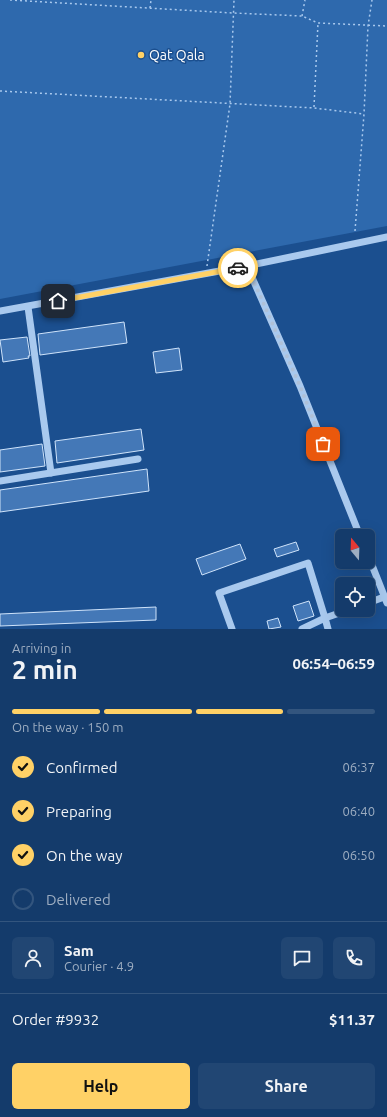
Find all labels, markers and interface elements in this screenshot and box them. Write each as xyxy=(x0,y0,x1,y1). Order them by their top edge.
place label: Qat Qala xyxy=(149,47,205,63)
marker: Qat Qala xyxy=(136,50,146,60)
courier xyxy=(218,248,258,288)
icon: car xyxy=(227,257,249,279)
pin xyxy=(41,284,75,318)
icon: home xyxy=(47,290,69,312)
pin xyxy=(306,427,340,461)
icon: bag xyxy=(312,433,334,455)
north arrow xyxy=(335,529,375,569)
map controls xyxy=(335,529,375,617)
button: locate xyxy=(335,577,375,617)
text: Arriving in xyxy=(12,641,71,655)
text: 2 min xyxy=(12,655,78,684)
text: 06:54–06:59 xyxy=(292,655,375,672)
text: On the way · 150 m xyxy=(12,720,124,734)
icon: check xyxy=(12,756,34,778)
text: Confirmed xyxy=(46,759,118,776)
text: 06:37 xyxy=(342,760,375,774)
icon: check xyxy=(12,800,34,822)
text: Preparing xyxy=(46,803,112,820)
text: 06:40 xyxy=(342,804,375,818)
icon: check xyxy=(12,844,34,866)
text: On the way xyxy=(46,847,122,864)
text: 06:50 xyxy=(342,848,375,862)
text: Delivered xyxy=(46,891,111,908)
button: person xyxy=(12,937,54,979)
button: chat xyxy=(281,937,323,979)
button: phone xyxy=(333,937,375,979)
text: Sam xyxy=(64,942,94,959)
text: Courier · 4.9 xyxy=(64,959,134,973)
text: Order #9932 xyxy=(12,1011,99,1028)
text: $11.37 xyxy=(329,1011,375,1028)
button: Help xyxy=(12,1063,190,1109)
button: Share xyxy=(198,1063,375,1109)

